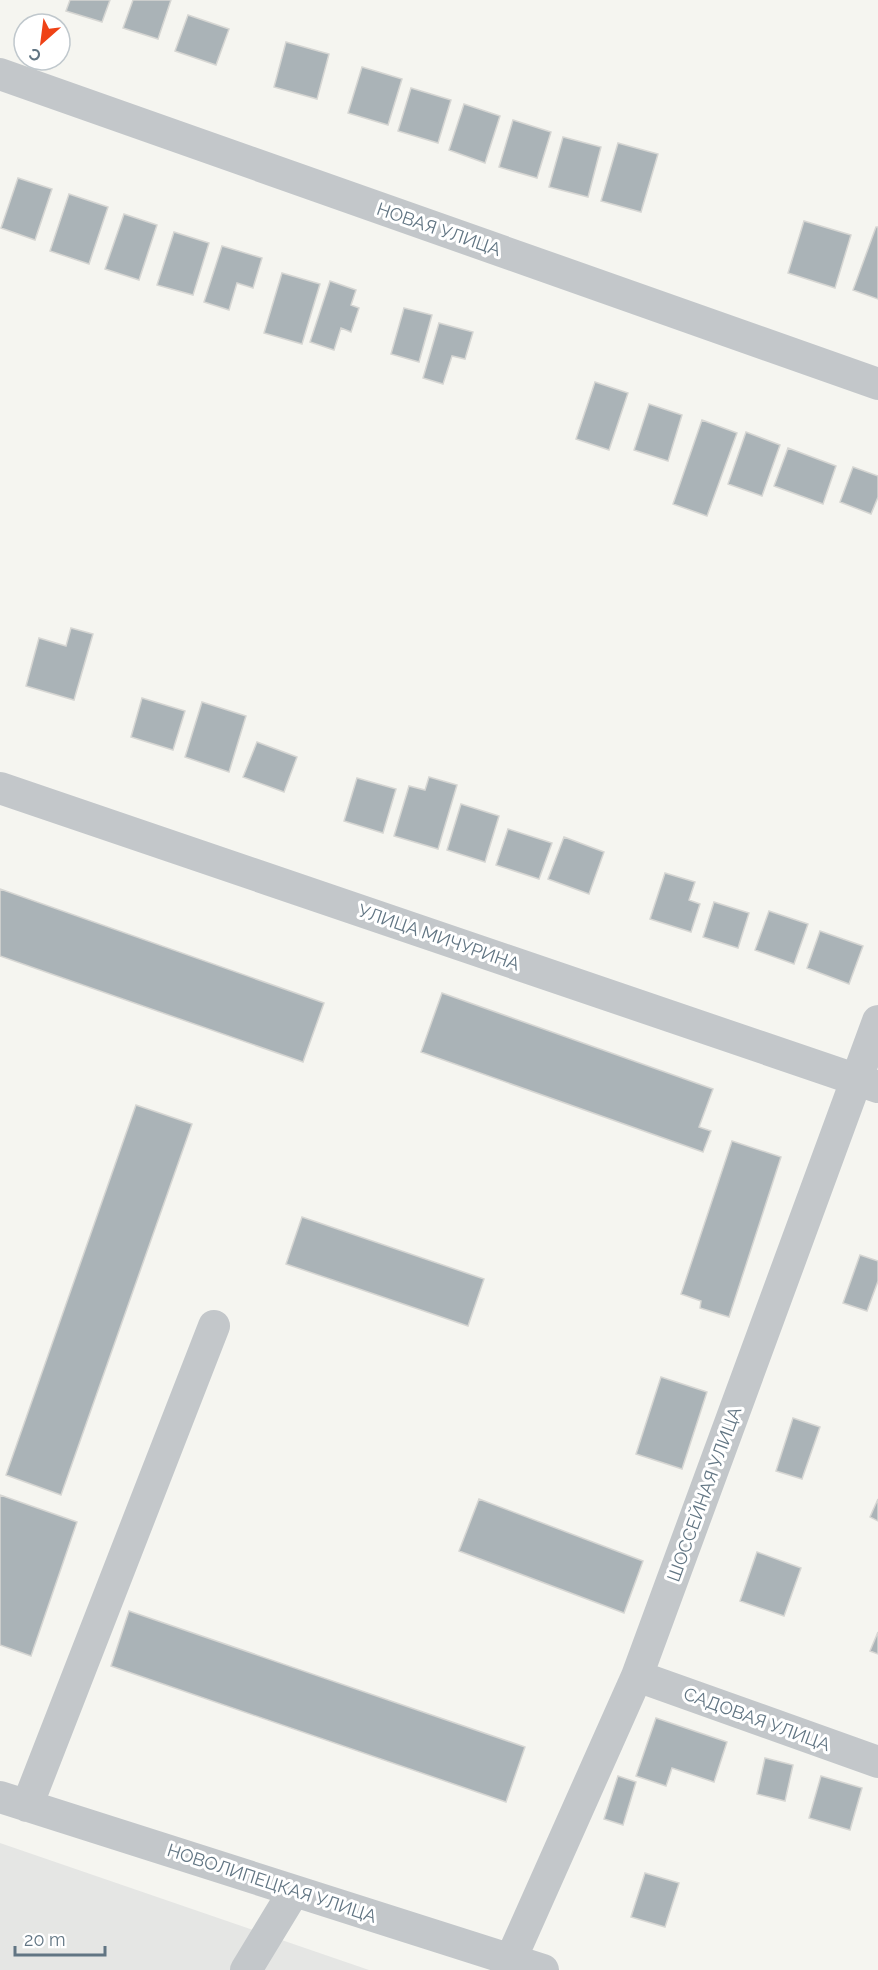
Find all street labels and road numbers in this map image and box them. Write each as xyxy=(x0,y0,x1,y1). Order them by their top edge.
street label: НОВАЯ УЛИЦА xyxy=(374,198,504,260)
street label: УЛИЦА МИЧУРИНА xyxy=(355,899,523,975)
street label: ШОССЕЙНАЯ УЛИЦА xyxy=(663,1404,745,1584)
street label: САДОВАЯ УЛИЦА xyxy=(681,1683,833,1755)
street label: НОВОЛИПЕЦКАЯ УЛИЦА xyxy=(165,1839,379,1927)

